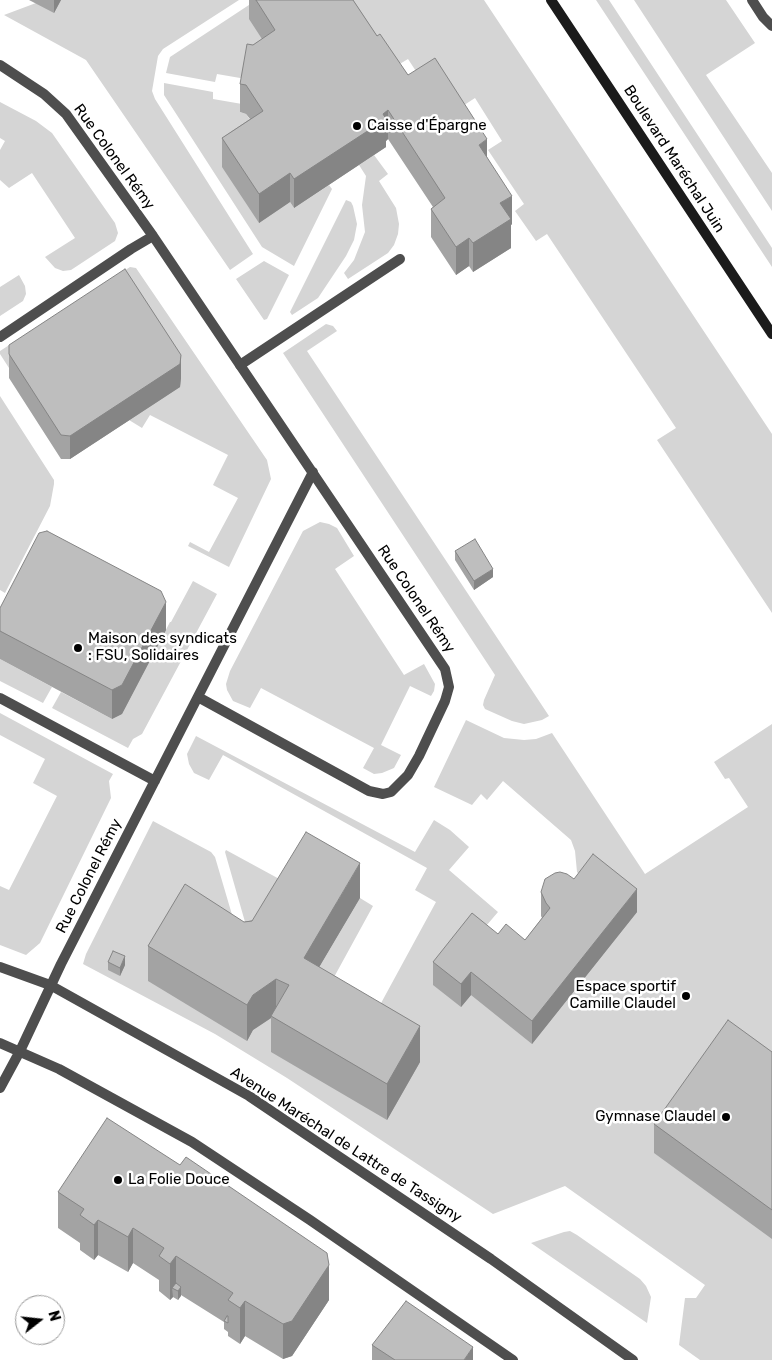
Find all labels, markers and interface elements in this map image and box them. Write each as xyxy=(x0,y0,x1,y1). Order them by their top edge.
street label: Boulevard Maréchal Juin xyxy=(620,82,728,236)
street label: Rue Colonel Rémy xyxy=(70,101,158,213)
place label: Caisse d'Épargne xyxy=(367,117,487,135)
marker: Caisse d'Épargne xyxy=(351,120,363,132)
street label: Rue Colonel Rémy xyxy=(373,542,459,656)
place label: Maison des syndicats : FSU, Solidaires xyxy=(88,630,237,665)
marker: Maison des syndicats : FSU, Solidaires xyxy=(72,642,84,654)
street label: Rue Colonel Rémy xyxy=(52,816,126,936)
place label: Espace sportif Camille Claudel xyxy=(569,978,676,1013)
marker: Espace sportif Camille Claudel xyxy=(680,990,692,1002)
street label: Avenue Maréchal de Lattre de Tassigny xyxy=(227,1063,465,1227)
place label: Gymnase Claudel xyxy=(595,1108,716,1126)
marker: Gymnase Claudel xyxy=(720,1111,732,1123)
place label: La Folie Douce xyxy=(128,1171,230,1189)
marker: La Folie Douce xyxy=(112,1174,124,1186)
north arrow xyxy=(15,1295,65,1345)
text: N xyxy=(44,1309,63,1323)

